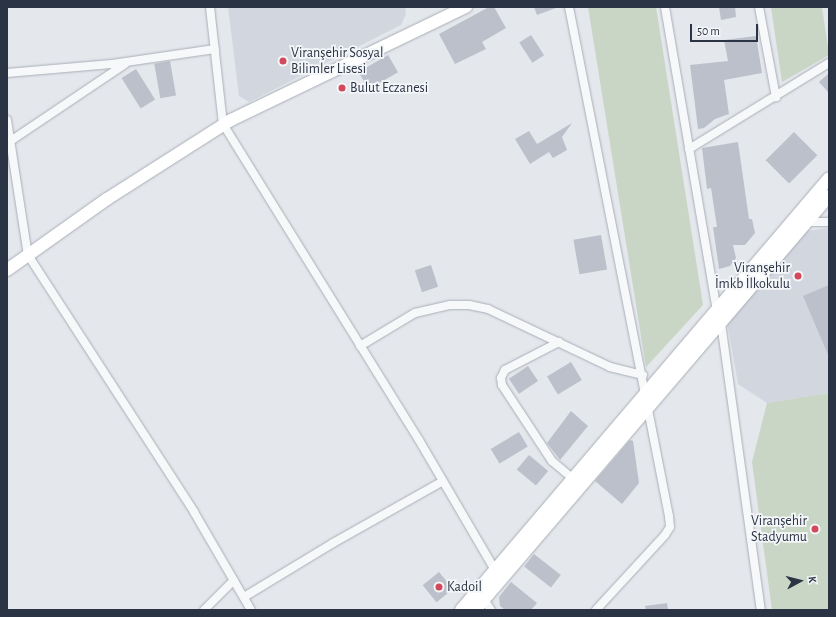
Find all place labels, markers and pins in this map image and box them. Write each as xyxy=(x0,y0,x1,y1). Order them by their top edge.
place label: Viranşehir Sosyal Bilimler Lisesi xyxy=(291,45,383,78)
marker: Viranşehir Sosyal Bilimler Lisesi xyxy=(278,56,288,66)
place label: Bulut Eczanesi xyxy=(350,80,428,96)
marker: Bulut Eczanesi xyxy=(337,83,347,93)
place label: Viranşehir İmkb İlkokulu xyxy=(715,260,790,292)
marker: Viranşehir İmkb İlkokulu xyxy=(793,271,803,281)
place label: Viranşehir Stadyumu xyxy=(751,513,807,546)
marker: Viranşehir Stadyumu xyxy=(810,524,820,534)
place label: Kadoil xyxy=(447,579,482,595)
marker: Kadoil xyxy=(434,582,444,592)

